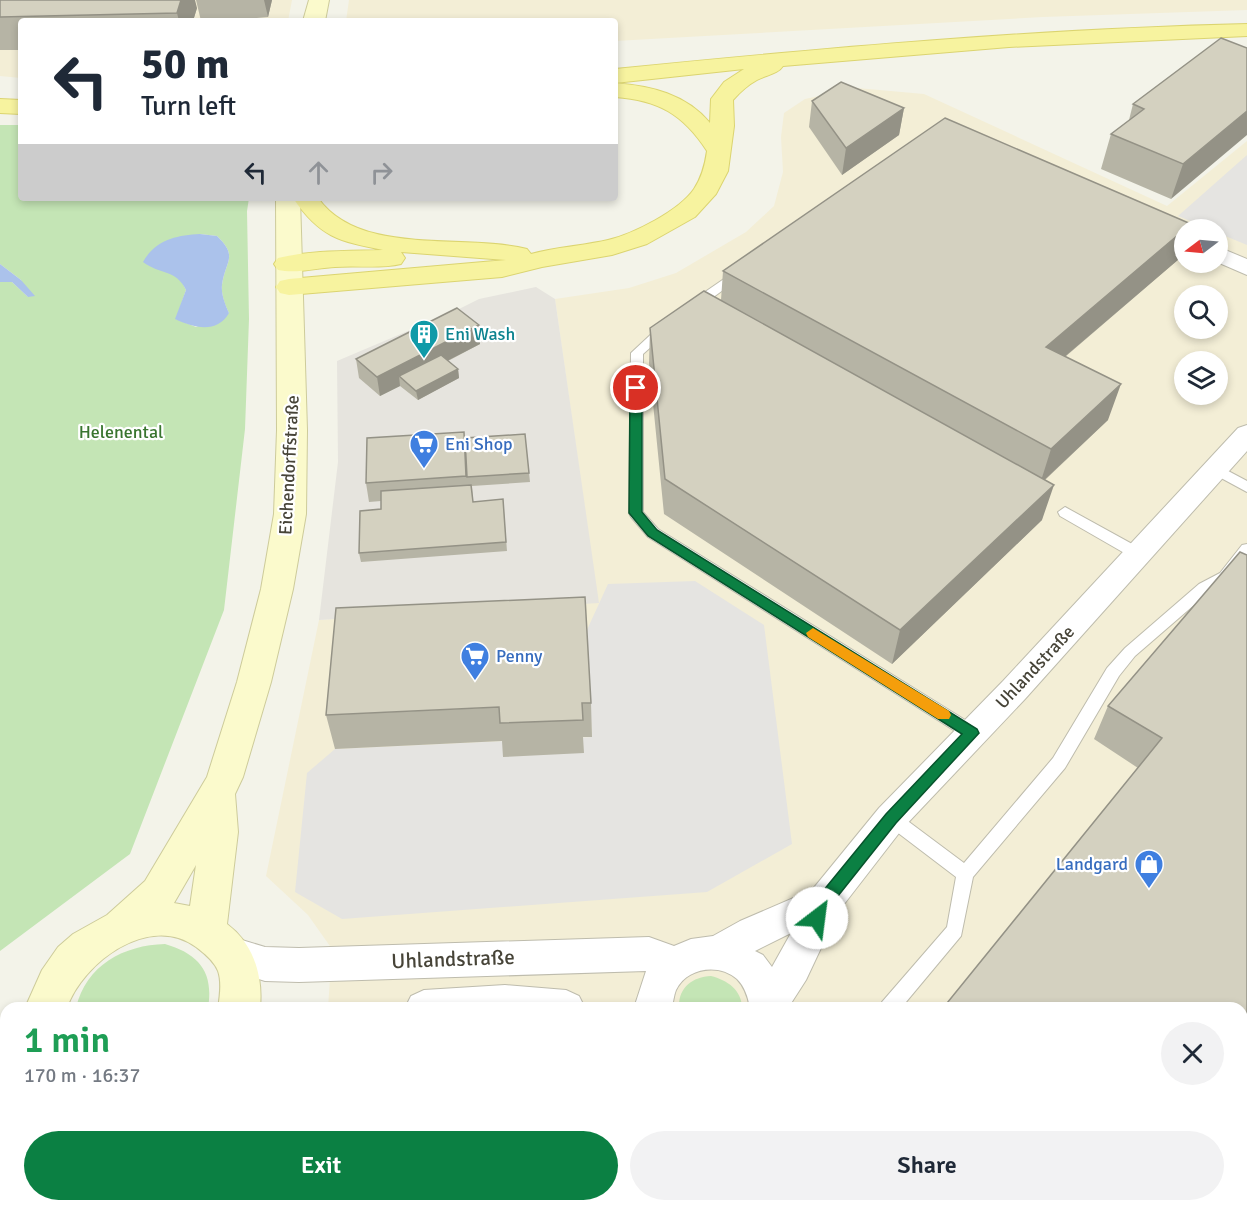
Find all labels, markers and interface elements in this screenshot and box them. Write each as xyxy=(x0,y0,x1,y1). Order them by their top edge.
text: 50 m xyxy=(141,39,230,90)
icon: left xyxy=(42,42,120,120)
text: Turn left xyxy=(141,90,236,123)
icon: left xyxy=(239,156,272,189)
icon: ahead xyxy=(302,156,335,189)
icon: right xyxy=(365,156,398,189)
north arrow xyxy=(1174,219,1228,273)
map controls xyxy=(1174,219,1228,405)
button: search xyxy=(1174,285,1228,339)
building icon: Eni Wash xyxy=(408,318,440,360)
place label: Eni Wash xyxy=(445,323,515,345)
button: layers xyxy=(1174,351,1228,405)
pin xyxy=(610,362,661,413)
icon: arrive xyxy=(619,371,652,404)
street label: Eichendorffstraße xyxy=(274,395,304,535)
park label: Helenental xyxy=(79,421,163,443)
supermarket icon: Eni Shop xyxy=(408,428,440,470)
place label: Eni Shop xyxy=(445,433,513,455)
street label: Uhlandstraße xyxy=(991,621,1079,713)
supermarket icon: Penny xyxy=(459,640,491,682)
place label: Penny xyxy=(496,645,543,667)
shop icon: Landgard xyxy=(1133,848,1165,890)
place label: Landgard xyxy=(1056,853,1128,875)
position arrow xyxy=(785,886,849,950)
street label: Uhlandstraße xyxy=(391,944,515,974)
text: 1 min xyxy=(24,1018,110,1063)
button: close xyxy=(1161,1022,1224,1085)
text: 170 m · 16:37 xyxy=(24,1063,140,1088)
button: Exit xyxy=(24,1131,618,1200)
button: Share xyxy=(630,1131,1224,1200)

